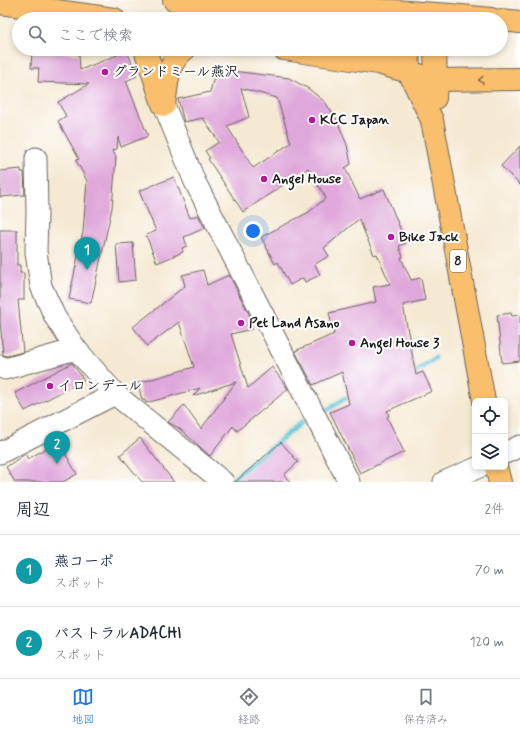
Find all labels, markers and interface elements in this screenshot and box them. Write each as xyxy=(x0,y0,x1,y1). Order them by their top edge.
search box xyxy=(12,12,508,56)
icon: search xyxy=(26,23,48,45)
text: ここで検索 xyxy=(58,26,133,46)
place label: グランドミール燕沢 xyxy=(113,63,238,81)
marker: グランドミール燕沢 xyxy=(100,67,110,77)
one-way arrow xyxy=(478,75,484,84)
place label: KCC Japan xyxy=(320,111,390,129)
marker: KCC Japan xyxy=(307,115,317,125)
place label: Angel House xyxy=(272,170,341,191)
marker: Angel House xyxy=(259,174,269,184)
your location xyxy=(243,221,263,241)
place label: Bike Jack xyxy=(399,228,459,246)
marker: Bike Jack xyxy=(386,232,396,242)
pin: 1 xyxy=(74,237,100,270)
road number: 8 xyxy=(450,250,466,272)
place label: Pet Land Asano xyxy=(249,314,340,332)
marker: Pet Land Asano xyxy=(236,318,246,328)
place label: Angel House 3 xyxy=(360,334,440,355)
marker: Angel House 3 xyxy=(347,338,357,348)
place label: イロンデール xyxy=(58,377,142,395)
marker: イロンデール xyxy=(45,381,55,391)
map controls xyxy=(472,398,508,470)
button: locate xyxy=(472,398,508,434)
pin: 2 xyxy=(44,431,70,464)
button: layers xyxy=(472,434,508,470)
text: 周辺 xyxy=(16,499,50,521)
text: 2件 xyxy=(485,501,504,518)
text: 燕コーポ xyxy=(54,552,114,572)
text: 1 xyxy=(26,562,32,579)
text: 70 m xyxy=(475,562,504,579)
text: スポット xyxy=(54,575,106,592)
text: パストラルADACHI xyxy=(54,624,182,644)
text: 2 xyxy=(26,634,32,651)
text: 120 m xyxy=(470,634,504,651)
text: スポット xyxy=(54,647,106,664)
tab: 地図 xyxy=(72,686,94,727)
tab: 経路 xyxy=(238,686,260,727)
tab: 保存済み xyxy=(404,686,448,727)

